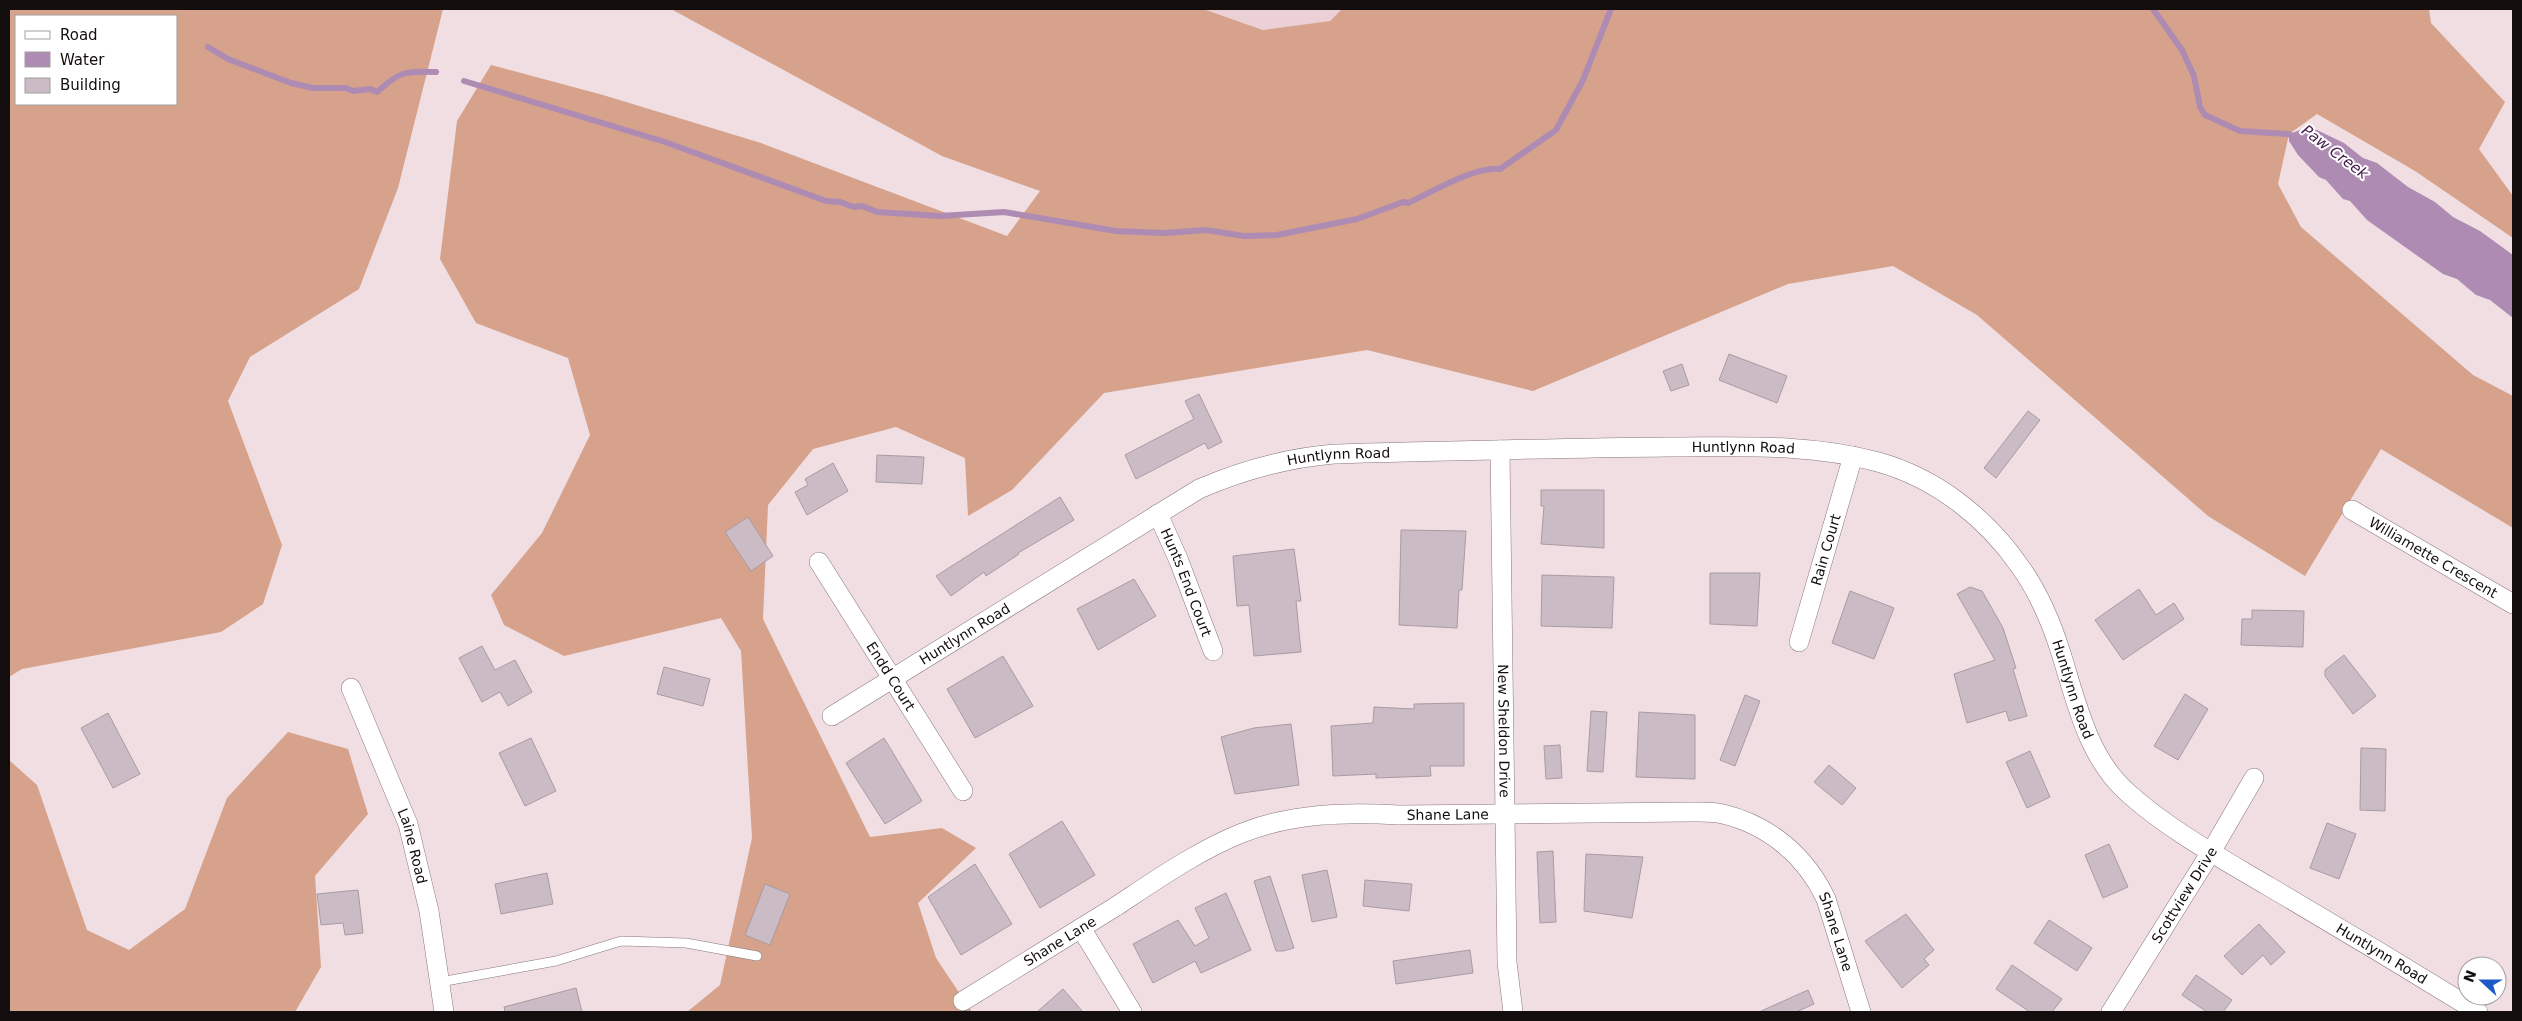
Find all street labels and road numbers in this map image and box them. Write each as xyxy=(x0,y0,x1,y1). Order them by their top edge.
street label: Huntlynn Road xyxy=(1692,439,1795,456)
street label: Huntlynn Road xyxy=(1286,445,1390,469)
street label: Rain Court xyxy=(1808,512,1844,587)
street label: Williamette Crescent xyxy=(2366,514,2501,601)
street label: Hunts End Court xyxy=(1157,526,1215,639)
street label: Huntlynn Road xyxy=(917,600,1013,668)
street label: Huntlynn Road xyxy=(2049,638,2097,741)
street label: Endd Court xyxy=(863,639,919,714)
street label: New Sheldon Drive xyxy=(1495,664,1513,798)
street label: Laine Road xyxy=(394,806,430,885)
street label: Shane Lane xyxy=(1407,806,1489,823)
street label: Scottview Drive xyxy=(2148,844,2220,946)
street label: Shane Lane xyxy=(1816,889,1856,973)
street label: Shane Lane xyxy=(1021,913,1099,969)
street label: Huntlynn Road xyxy=(2333,920,2430,987)

